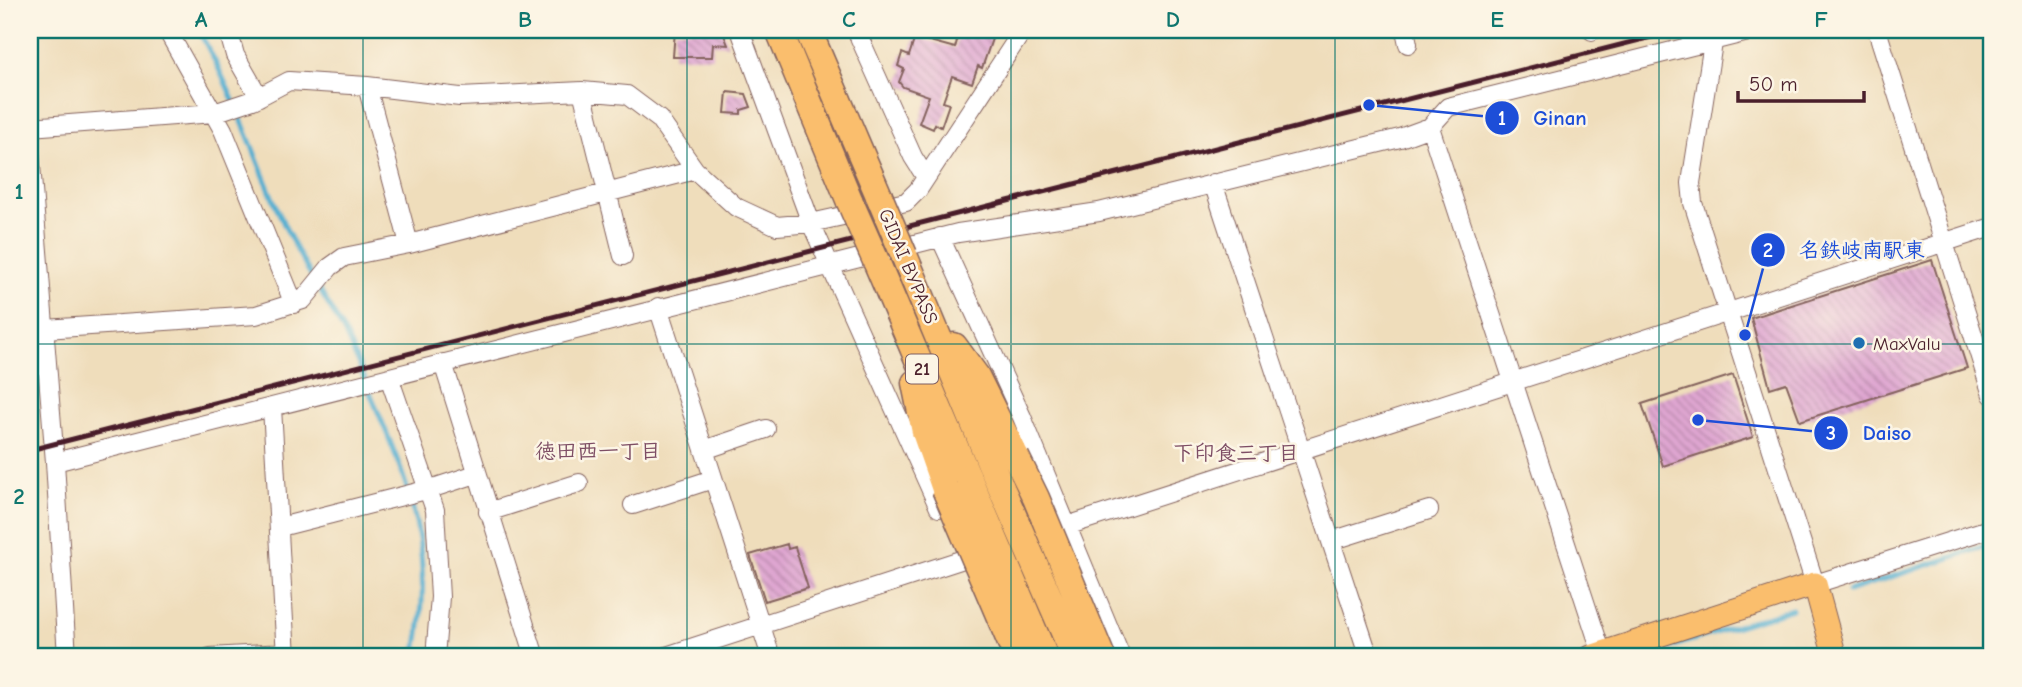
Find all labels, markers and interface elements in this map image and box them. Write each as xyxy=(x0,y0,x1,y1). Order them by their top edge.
text: A xyxy=(195,6,208,33)
text: B xyxy=(518,6,532,33)
text: C xyxy=(842,6,856,33)
text: D xyxy=(1166,6,1180,33)
text: E xyxy=(1490,6,1504,33)
text: F xyxy=(1814,6,1828,33)
scale bar xyxy=(1738,60,1864,104)
text: 50 m xyxy=(1749,72,1798,96)
callout: Ginan xyxy=(1484,97,1601,139)
text: 1 xyxy=(1498,106,1506,130)
text: Ginan xyxy=(1533,106,1587,130)
text: 1 xyxy=(14,178,24,205)
street label: GIDAI BYPASS xyxy=(874,206,942,327)
callout: 名鉄岐南駅東 xyxy=(1750,229,1939,271)
text: 2 xyxy=(1763,238,1773,262)
text: 名鉄岐南駅東 xyxy=(1799,238,1925,262)
place label: MaxValu xyxy=(1873,333,1941,355)
marker: MaxValu xyxy=(1851,335,1867,351)
road number: 21 xyxy=(906,354,938,384)
callout: Daiso xyxy=(1813,412,1925,454)
text: 3 xyxy=(1826,421,1836,445)
text: Daiso xyxy=(1863,421,1911,445)
district label: 徳田西一丁目 xyxy=(535,439,661,463)
district label: 下印食三丁目 xyxy=(1173,441,1299,465)
text: 2 xyxy=(13,483,25,510)

